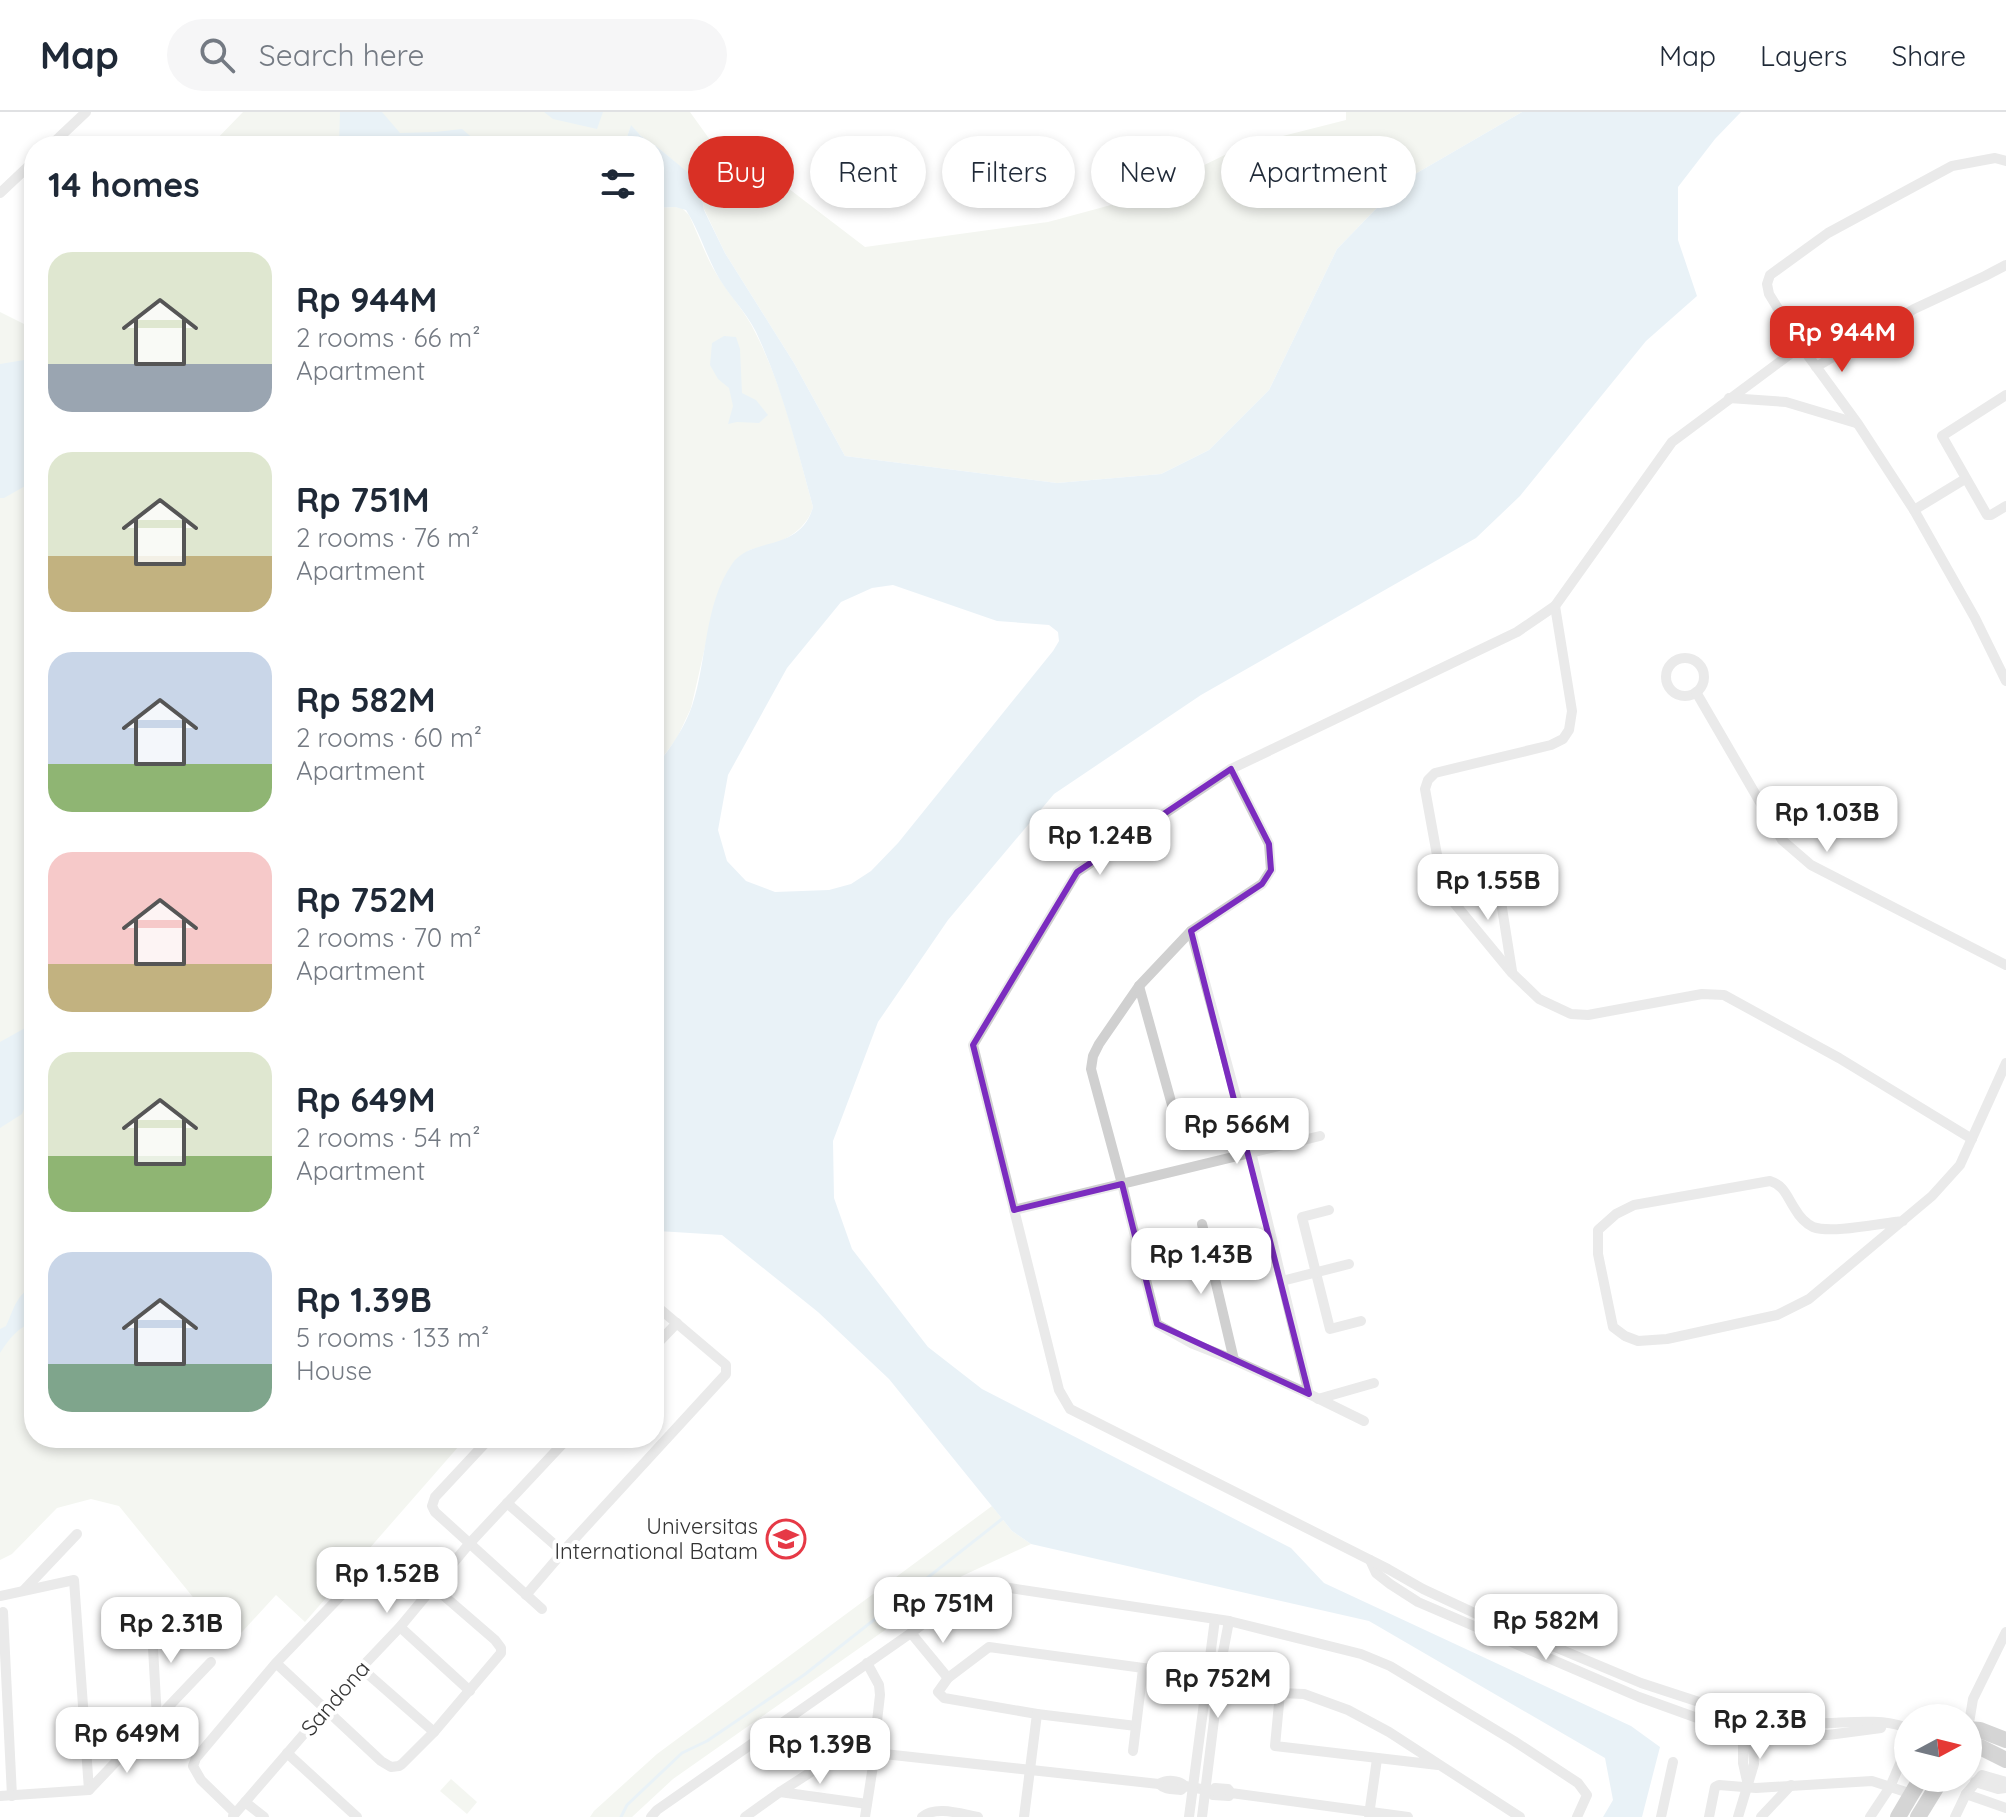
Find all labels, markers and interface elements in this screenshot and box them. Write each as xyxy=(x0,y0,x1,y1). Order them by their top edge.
search box xyxy=(167,19,727,91)
text: Map xyxy=(40,31,119,79)
icon: search xyxy=(195,33,239,77)
text: Search here xyxy=(259,36,424,74)
text: Map xyxy=(1659,38,1716,73)
text: Layers xyxy=(1760,38,1847,73)
text: Share xyxy=(1891,38,1966,73)
chip: Buy xyxy=(688,136,794,208)
chip: Rent xyxy=(810,136,926,208)
chip: Filters xyxy=(942,136,1075,208)
chip: New xyxy=(1091,136,1205,208)
chip: Apartment xyxy=(1221,136,1416,208)
icon: filters xyxy=(596,162,640,206)
text: 14 homes xyxy=(48,163,200,206)
text: Rp 944M xyxy=(296,278,437,321)
icon: home xyxy=(112,284,208,380)
pin: Rp 944M xyxy=(1768,306,1916,374)
text: Rp 944M xyxy=(1788,315,1896,348)
text: 2 rooms · 66 m² xyxy=(296,321,481,354)
text: Apartment xyxy=(296,354,425,387)
text: Rp 751M xyxy=(296,478,430,521)
icon: home xyxy=(112,484,208,580)
text: 2 rooms · 76 m² xyxy=(296,521,479,554)
text: Apartment xyxy=(296,554,425,587)
text: Rp 582M xyxy=(296,678,436,721)
icon: home xyxy=(112,684,208,780)
text: 2 rooms · 60 m² xyxy=(296,721,482,754)
text: Apartment xyxy=(296,754,425,787)
pin: Rp 1.03B xyxy=(1744,786,1910,854)
text: Rp 1.03B xyxy=(1774,795,1880,828)
pin: Rp 1.24B xyxy=(1017,809,1183,877)
text: Rp 1.24B xyxy=(1047,818,1153,851)
pin: Rp 1.55B xyxy=(1405,854,1571,922)
text: Rp 1.55B xyxy=(1435,863,1541,896)
text: Rp 752M xyxy=(296,878,436,921)
icon: home xyxy=(112,884,208,980)
text: 2 rooms · 70 m² xyxy=(296,921,481,954)
text: Apartment xyxy=(296,954,425,987)
text: Rp 649M xyxy=(296,1078,436,1121)
icon: home xyxy=(112,1084,208,1180)
pin: Rp 566M xyxy=(1163,1098,1311,1166)
text: Rp 566M xyxy=(1184,1107,1290,1140)
text: 2 rooms · 54 m² xyxy=(296,1121,480,1154)
text: Apartment xyxy=(296,1154,425,1187)
pin: Rp 1.43B xyxy=(1118,1228,1284,1296)
text: Rp 1.43B xyxy=(1149,1237,1253,1270)
text: Rp 1.39B xyxy=(296,1278,432,1321)
icon: home xyxy=(112,1284,208,1380)
text: 5 rooms · 133 m² xyxy=(296,1321,489,1354)
text: House xyxy=(296,1354,372,1387)
place label: Universitas International Batam xyxy=(554,1512,758,1565)
school or university icon: Universitas International Batam xyxy=(765,1518,807,1560)
pin: Rp 1.52B xyxy=(304,1547,470,1615)
text: Rp 1.52B xyxy=(335,1556,439,1589)
pin: Rp 751M xyxy=(869,1577,1017,1645)
text: Rp 751M xyxy=(892,1586,994,1619)
pin: Rp 582M xyxy=(1472,1594,1620,1662)
pin: Rp 2.31B xyxy=(88,1597,254,1665)
text: Rp 582M xyxy=(1493,1603,1599,1636)
text: Rp 2.31B xyxy=(119,1606,223,1639)
pin: Rp 752M xyxy=(1144,1652,1292,1720)
street label: Sandona xyxy=(295,1654,375,1742)
text: Rp 752M xyxy=(1165,1661,1271,1694)
pin: Rp 2.3B xyxy=(1686,1693,1834,1761)
text: Rp 2.3B xyxy=(1713,1702,1807,1735)
north arrow xyxy=(1894,1704,1982,1792)
map controls xyxy=(1894,1704,1982,1792)
pin: Rp 649M xyxy=(53,1707,201,1775)
text: Rp 649M xyxy=(74,1716,180,1749)
pin: Rp 1.39B xyxy=(737,1718,903,1786)
text: Rp 1.39B xyxy=(768,1727,872,1760)

